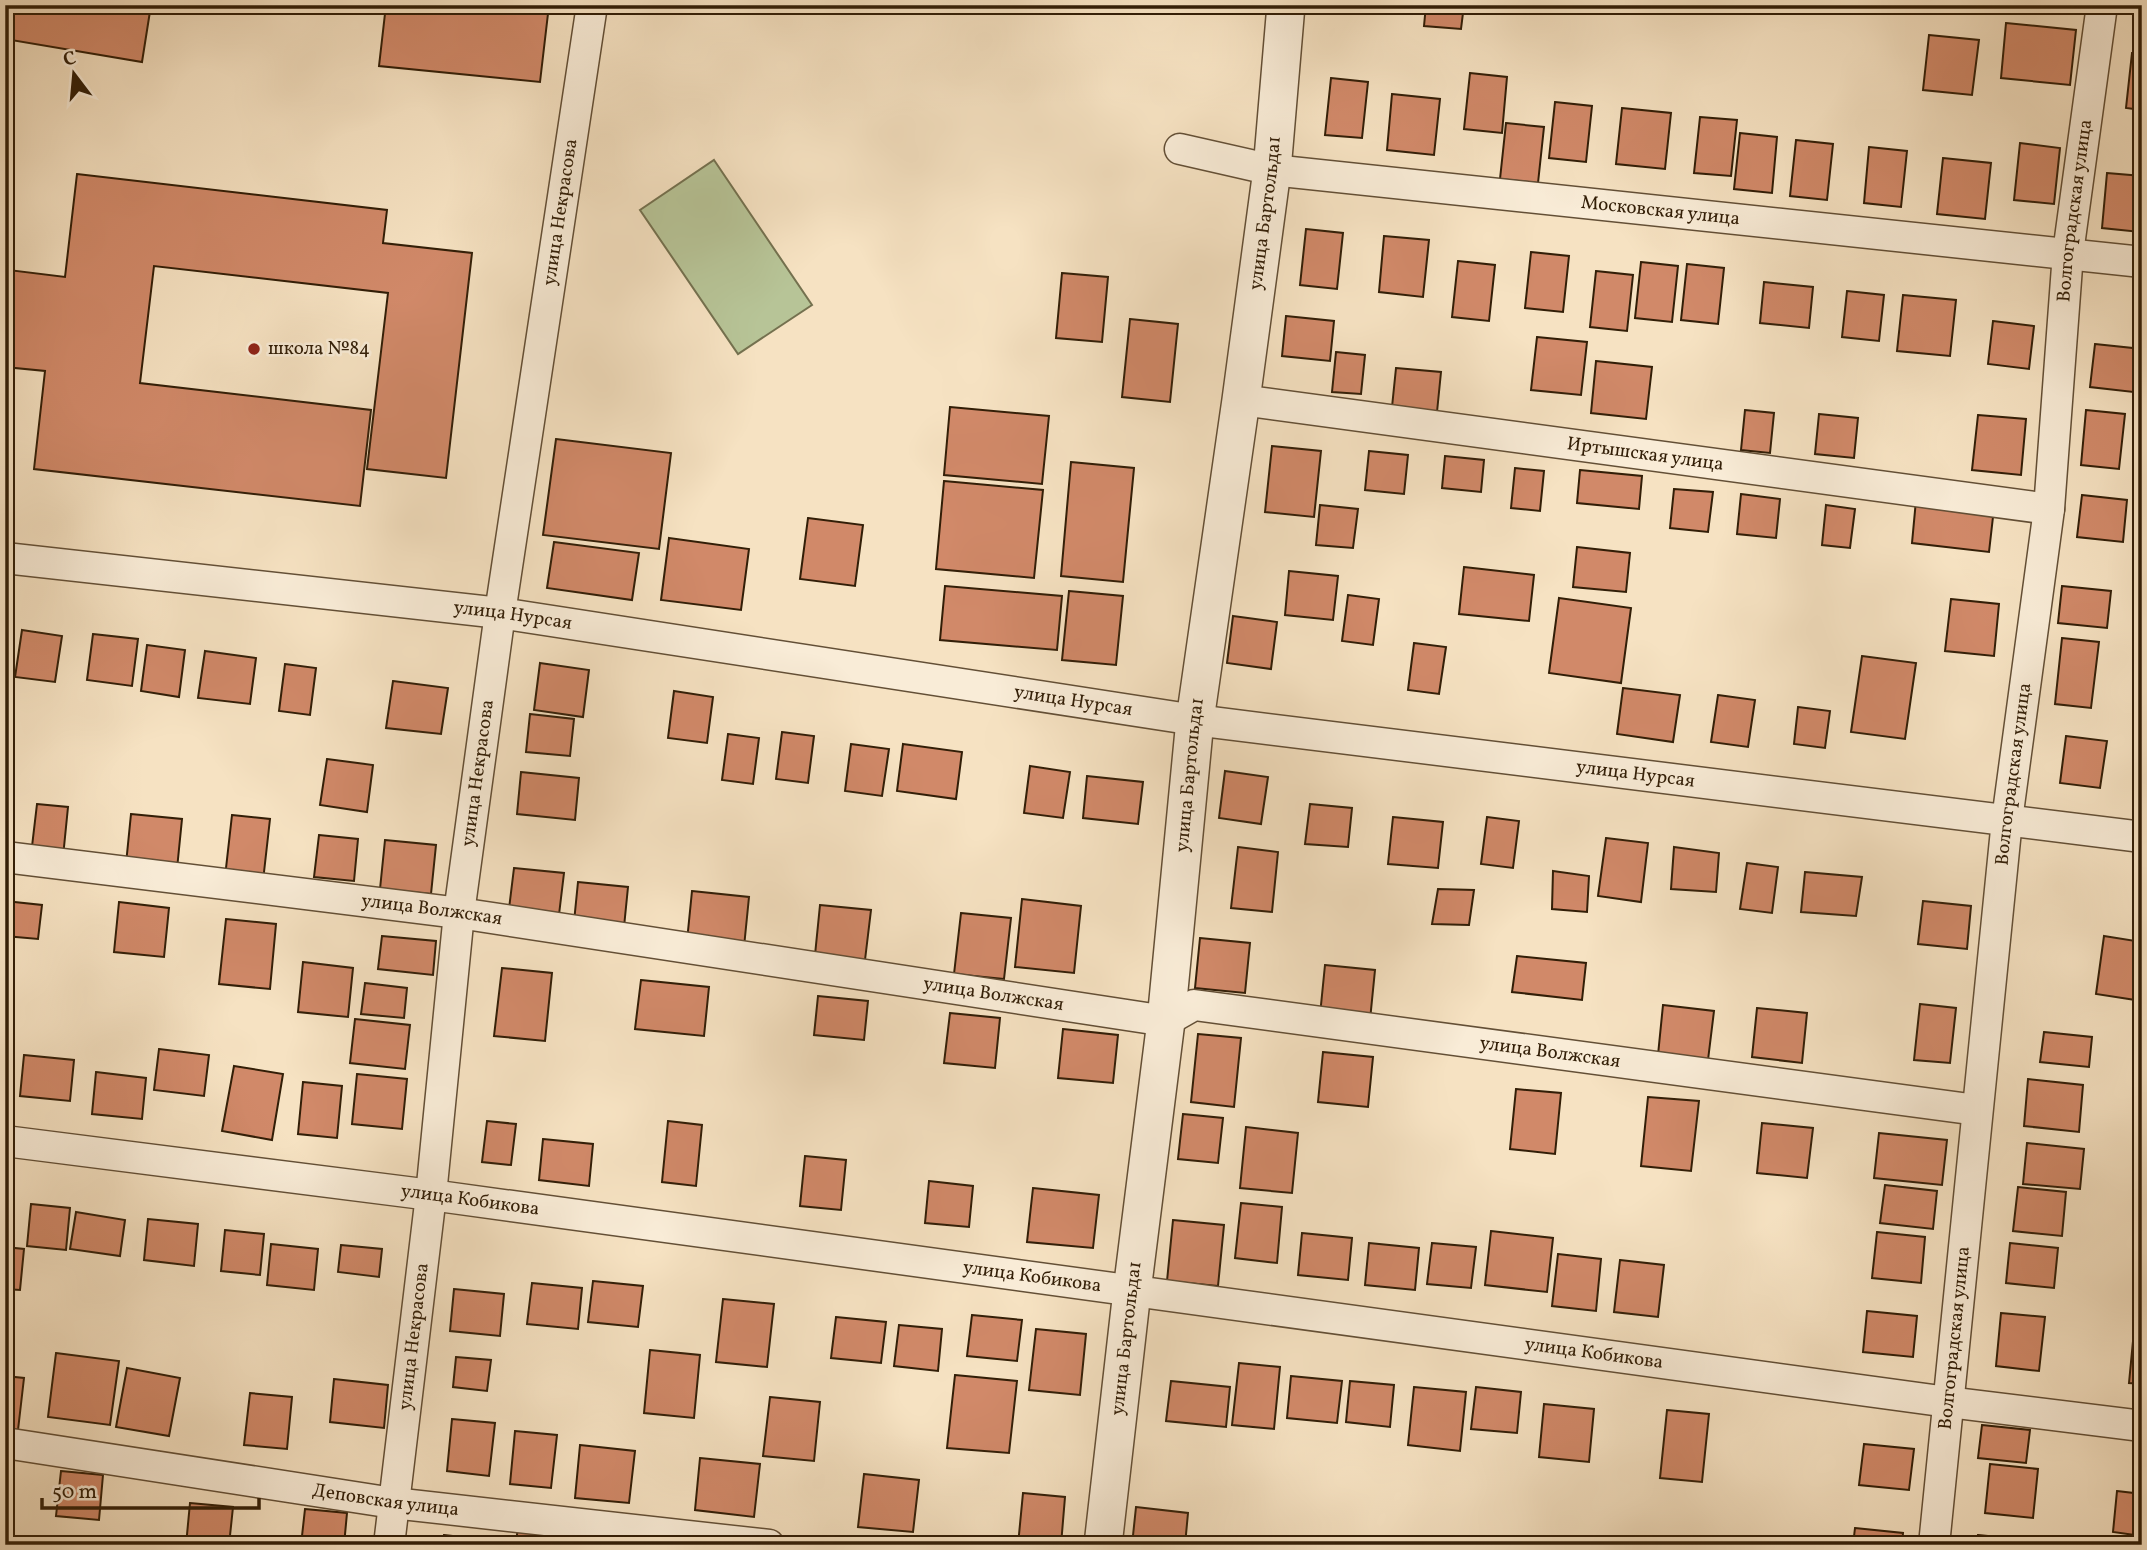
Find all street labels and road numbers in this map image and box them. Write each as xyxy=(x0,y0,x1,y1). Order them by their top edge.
street label: Волгоградская улица xyxy=(2051,118,2099,303)
street label: улица Бартольда1 xyxy=(1243,135,1288,292)
street label: улица Некрасова xyxy=(537,137,585,287)
street label: Московская улица xyxy=(1580,190,1741,232)
street label: Иртышская улица xyxy=(1565,431,1725,478)
street label: улица Нурсая xyxy=(452,595,574,637)
street label: улица Нурсая xyxy=(1012,679,1134,723)
street label: Волгоградская улица xyxy=(1989,681,2038,867)
street label: улица Бартольда1 xyxy=(1169,696,1211,854)
street label: улица Некрасова xyxy=(455,698,501,848)
street label: улица Нурсая xyxy=(1575,754,1696,795)
street label: улица Волжская xyxy=(360,888,504,932)
street label: улица Волжская xyxy=(921,971,1066,1018)
street label: улица Волжская xyxy=(1478,1030,1622,1075)
street label: улица Кобикова xyxy=(399,1178,541,1223)
street label: Волгоградская улица xyxy=(1933,1245,1977,1431)
street label: улица Кобикова xyxy=(961,1255,1103,1299)
street label: улица Бартольда1 xyxy=(1105,1260,1149,1417)
street label: улица Некрасова xyxy=(392,1261,436,1412)
street label: улица Кобикова xyxy=(1523,1331,1665,1376)
street label: Деповская улица xyxy=(310,1478,460,1523)

